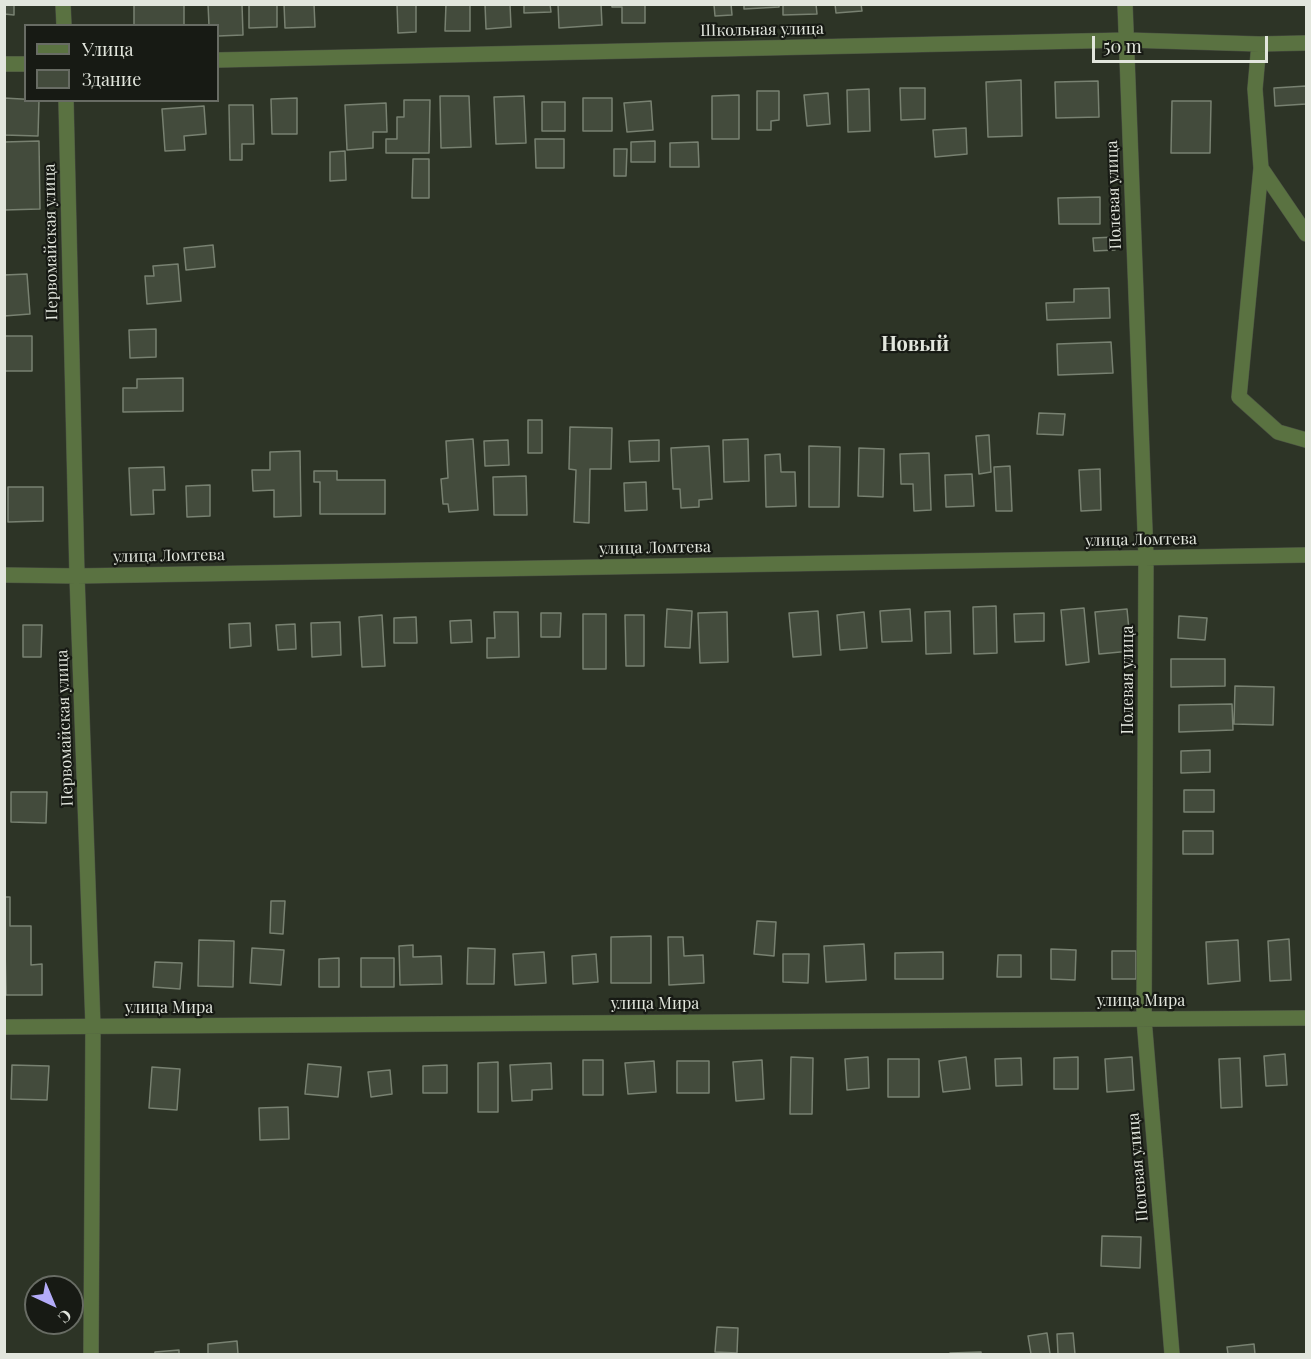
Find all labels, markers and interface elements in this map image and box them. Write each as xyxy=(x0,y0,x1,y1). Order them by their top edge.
street label: Школьная улица xyxy=(700,19,824,41)
legend xyxy=(24,24,219,102)
scale bar xyxy=(1095,24,1270,62)
text: 50 m xyxy=(1103,34,1142,58)
text: Улица xyxy=(82,37,133,61)
text: Здание xyxy=(82,67,141,91)
street label: Полевая улица xyxy=(1103,140,1125,250)
street label: Первомайская улица xyxy=(40,163,62,321)
district label: Новый xyxy=(881,333,949,357)
street label: улица Ломтева xyxy=(1085,529,1197,551)
street label: улица Ломтева xyxy=(599,537,711,559)
street label: улица Ломтева xyxy=(113,545,225,567)
street label: Полевая улица xyxy=(1118,625,1138,735)
street label: Первомайская улица xyxy=(53,649,77,807)
street label: улица Мира xyxy=(1097,991,1185,1011)
street label: улица Мира xyxy=(611,994,699,1014)
street label: улица Мира xyxy=(125,998,213,1018)
street label: Полевая улица xyxy=(1124,1112,1152,1222)
north arrow xyxy=(24,1275,84,1335)
text: С xyxy=(54,1305,77,1328)

